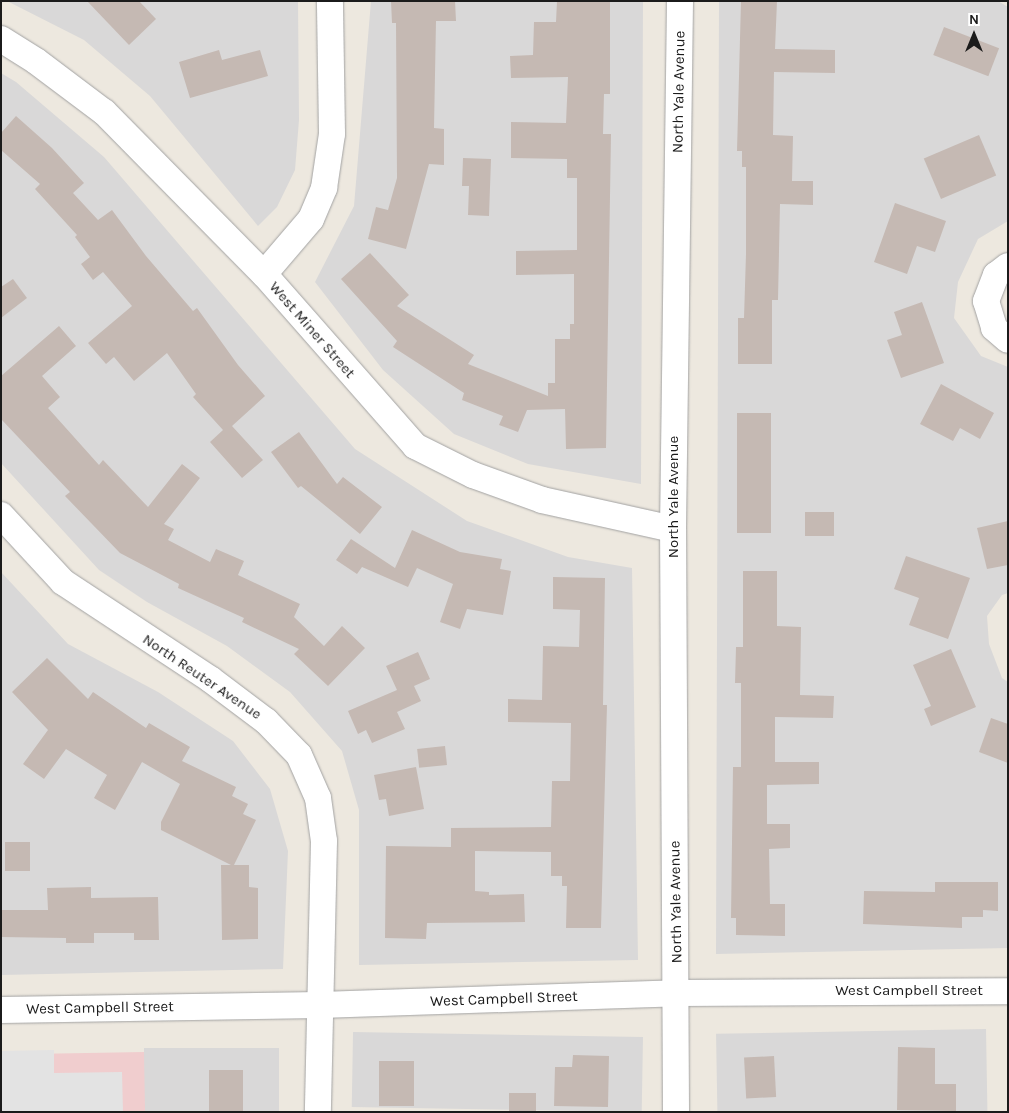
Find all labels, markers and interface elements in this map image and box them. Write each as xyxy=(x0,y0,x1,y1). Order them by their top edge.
north arrow xyxy=(949,10,999,60)
text: N xyxy=(969,11,979,28)
street label: North Yale Avenue xyxy=(669,31,689,153)
street label: West Miner Street xyxy=(265,278,359,382)
street label: North Yale Avenue xyxy=(665,436,683,558)
street label: North Reuter Avenue xyxy=(139,630,265,724)
street label: North Yale Avenue xyxy=(666,841,686,963)
street label: West Campbell Street xyxy=(835,982,983,1000)
street label: West Campbell Street xyxy=(430,987,578,1011)
street label: West Campbell Street xyxy=(26,998,174,1018)

